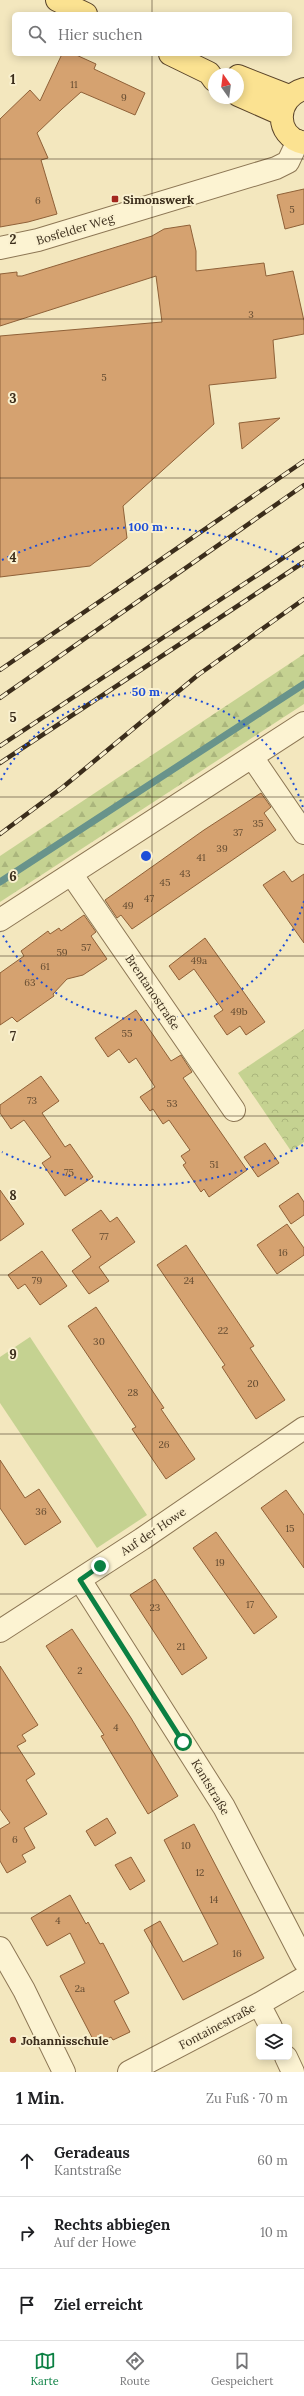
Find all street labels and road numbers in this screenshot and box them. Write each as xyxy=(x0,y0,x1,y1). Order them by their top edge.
street label: Bosfelder Weg xyxy=(34,210,116,248)
street label: Brentanostraße xyxy=(122,952,184,1033)
street label: Auf der Howe xyxy=(117,1503,189,1559)
street label: Kantstraße xyxy=(189,1756,234,1818)
street label: Fontainestraße xyxy=(176,1999,258,2053)

